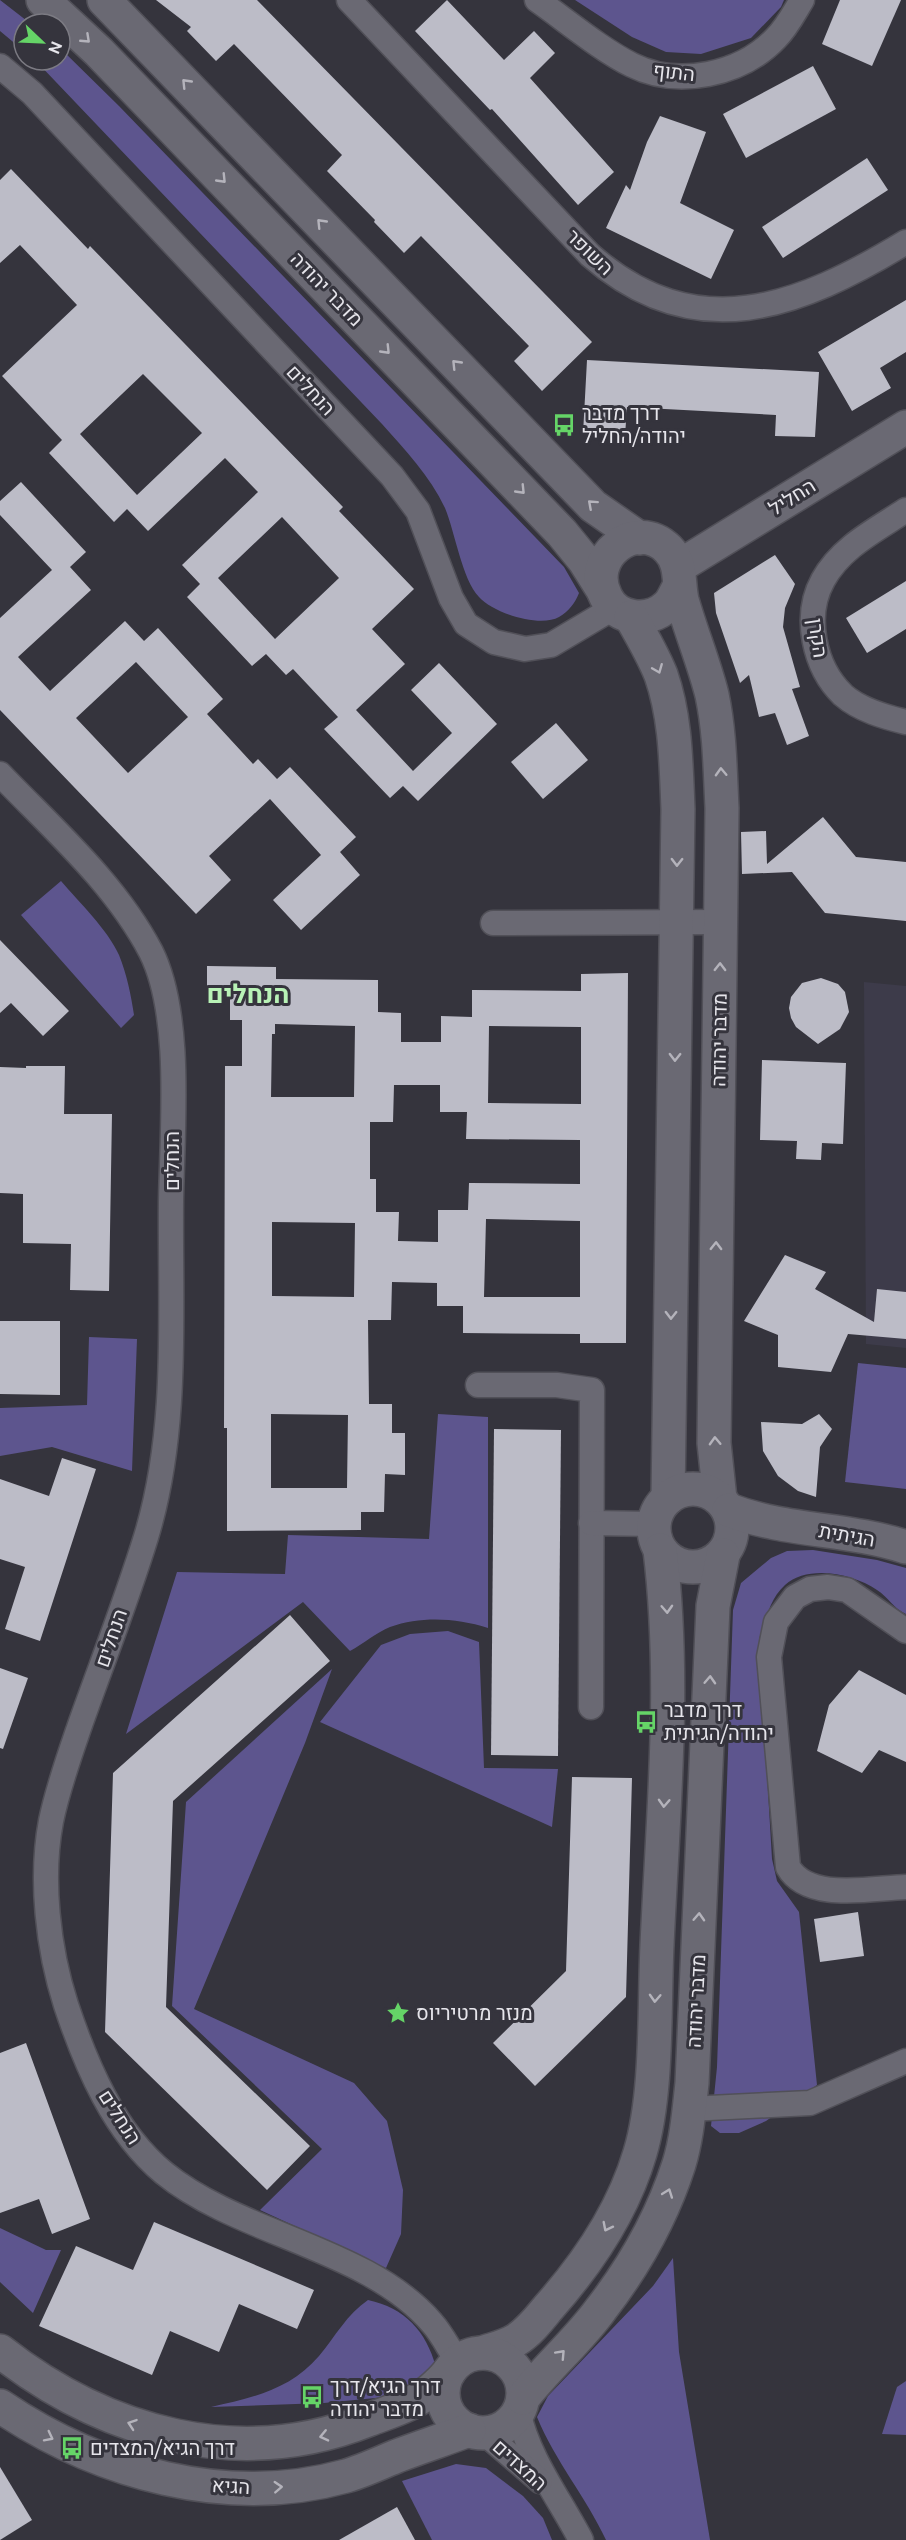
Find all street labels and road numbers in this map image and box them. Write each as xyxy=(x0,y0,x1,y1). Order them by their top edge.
street label: התוף xyxy=(652,58,696,85)
street label: השופר xyxy=(562,224,618,279)
street label: מדבר יהודה xyxy=(286,247,368,330)
street label: הנחלים xyxy=(282,360,340,419)
street label: החליל xyxy=(764,473,819,520)
street label: הקרן xyxy=(804,617,833,659)
street label: מדבר יהודה xyxy=(706,993,731,1087)
street label: הנחלים xyxy=(160,1131,183,1191)
street label: הגיתית xyxy=(817,1518,877,1551)
street label: הנחלים xyxy=(90,1606,131,1670)
street label: מדבר יהודה xyxy=(682,1953,709,2048)
street label: הנחלים xyxy=(94,2085,146,2148)
street label: המצדים xyxy=(489,2434,552,2495)
street label: הגיא xyxy=(211,2473,251,2498)

